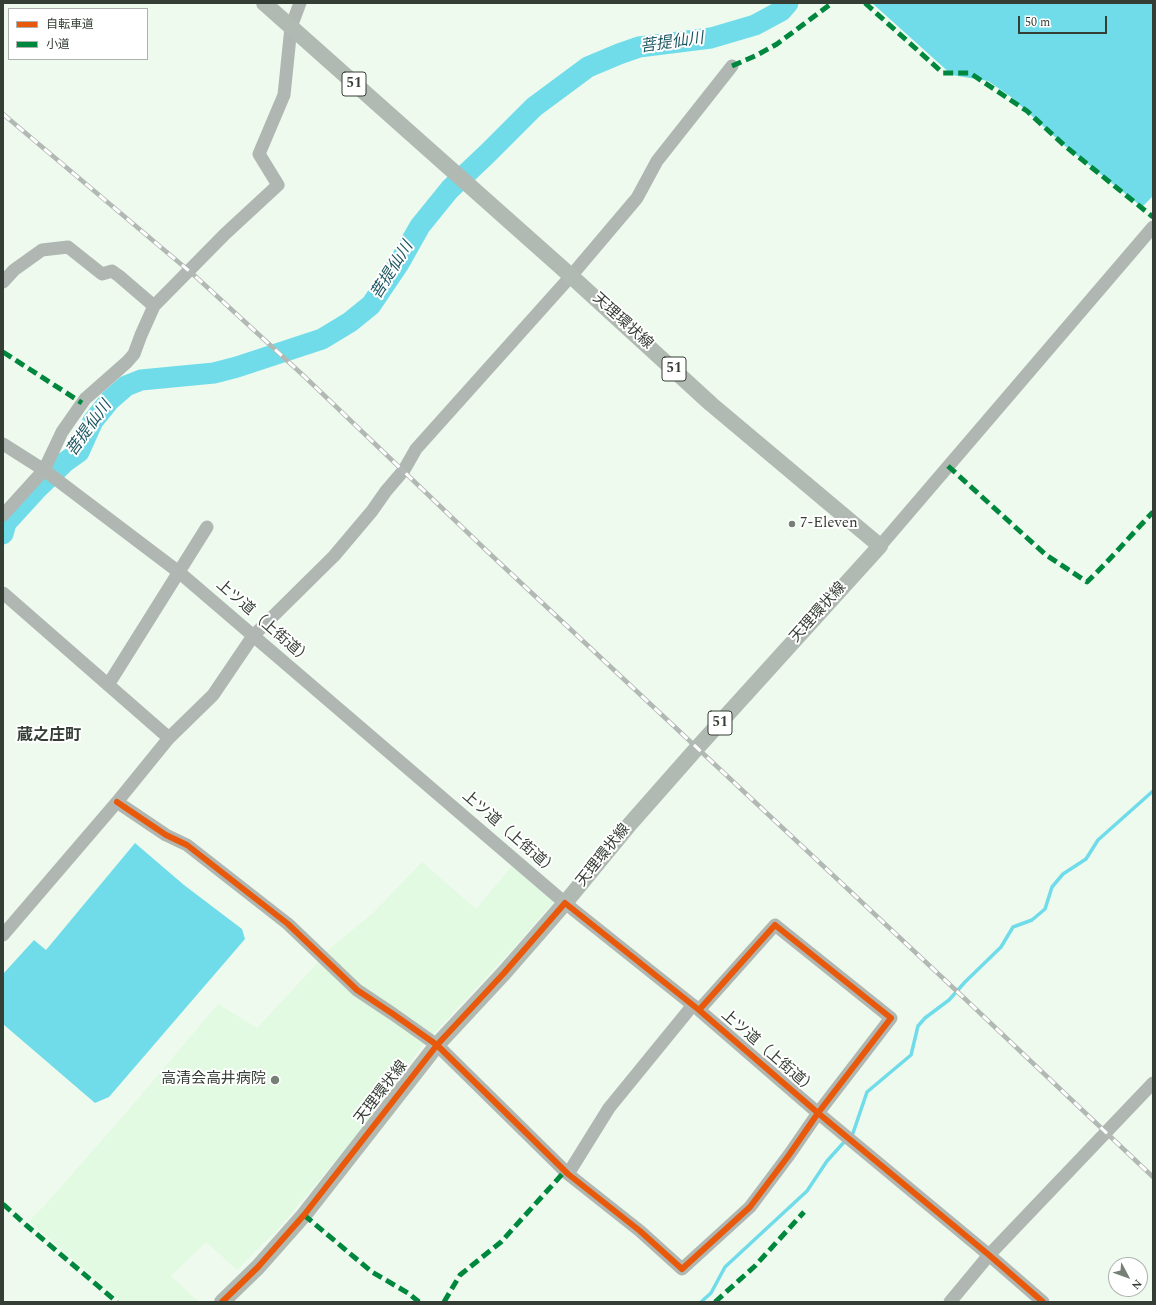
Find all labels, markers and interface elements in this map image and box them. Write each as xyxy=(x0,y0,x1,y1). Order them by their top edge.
legend xyxy=(8,8,148,60)
scale bar xyxy=(1020,8,1109,34)
text: 50 m xyxy=(1025,13,1050,32)
text: 自転車道 xyxy=(46,15,94,34)
water label: 菩提仙川 xyxy=(639,30,705,58)
text: 小道 xyxy=(46,35,70,54)
road number: 51 xyxy=(342,72,366,96)
water label: 菩提仙川 xyxy=(368,239,418,303)
street label: 天理環状線 xyxy=(588,290,656,354)
road number: 51 xyxy=(662,357,686,381)
water label: 菩提仙川 xyxy=(63,397,117,461)
place label: 7-Eleven xyxy=(800,515,858,533)
marker: 7-Eleven xyxy=(787,519,797,529)
street label: 上ツ道（上街道） xyxy=(212,577,314,669)
street label: 天理環状線 xyxy=(787,579,851,647)
road number: 51 xyxy=(708,711,732,735)
district label: 蔵之庄町 xyxy=(17,727,81,747)
street label: 上ツ道（上街道） xyxy=(458,788,560,880)
street label: 天理環状線 xyxy=(573,821,635,891)
street label: 上ツ道（上街道） xyxy=(717,1007,819,1099)
street label: 天理環状線 xyxy=(352,1058,412,1128)
place label: 高清会高井病院 xyxy=(161,1071,266,1089)
marker: 高清会高井病院 xyxy=(269,1074,281,1086)
north arrow xyxy=(1108,1257,1148,1297)
text: N xyxy=(1127,1276,1146,1294)

